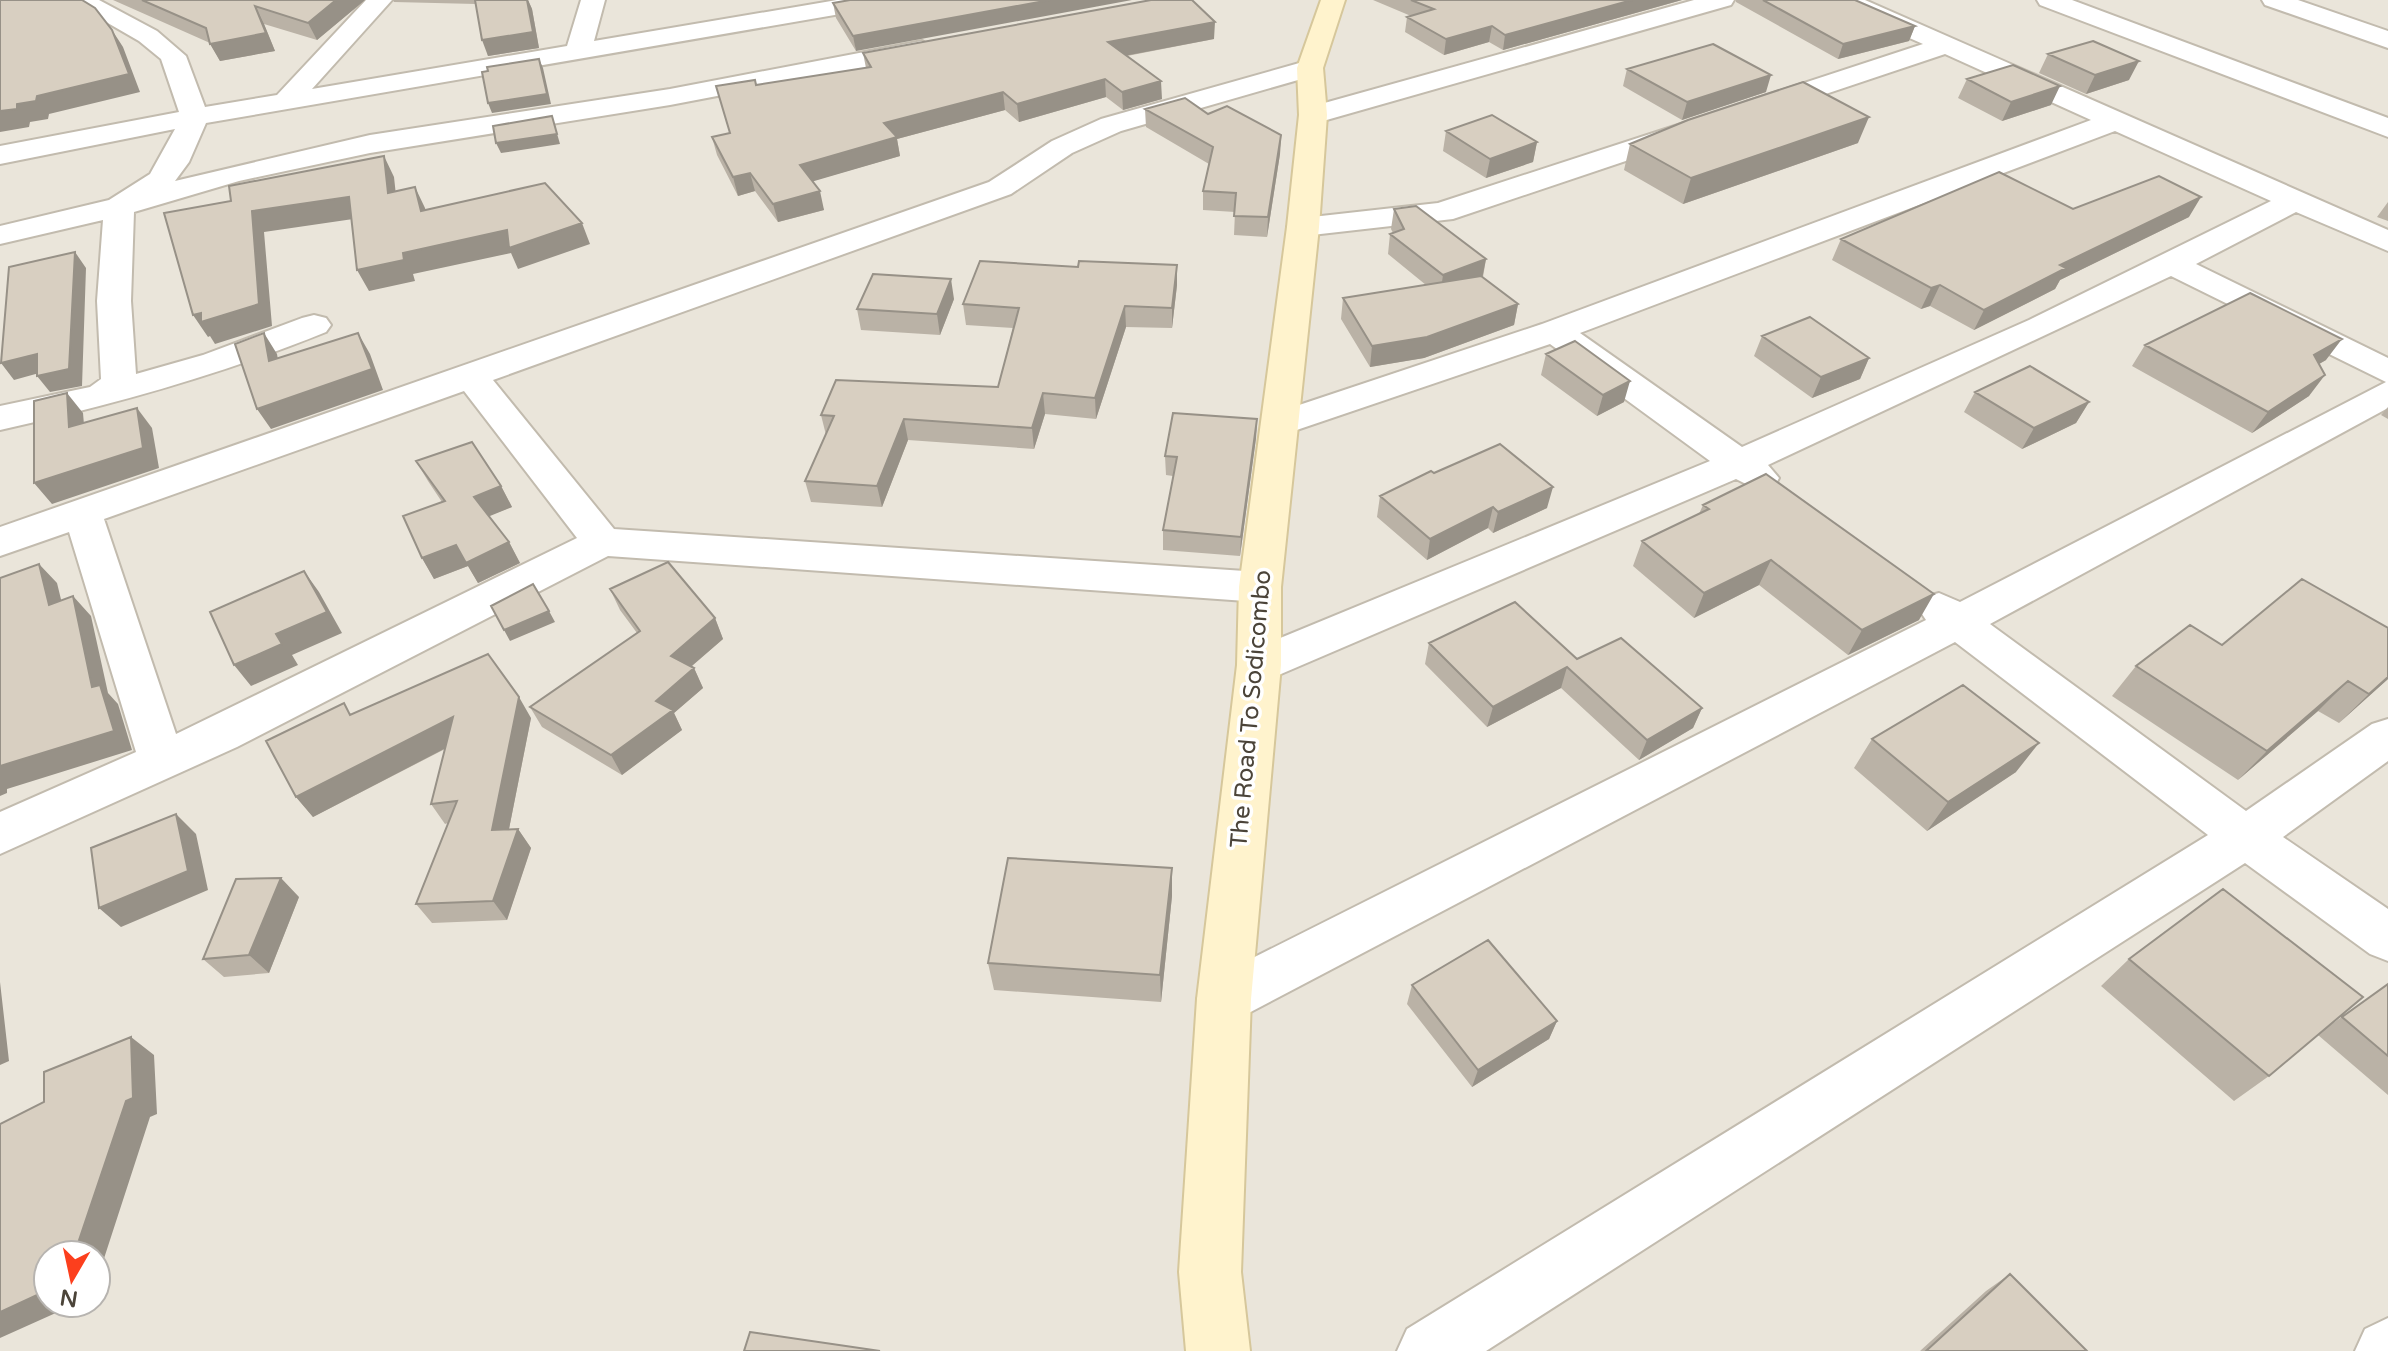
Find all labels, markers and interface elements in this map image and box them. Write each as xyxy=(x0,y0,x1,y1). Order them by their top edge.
street label: The Road To Sodicombo xyxy=(1224,569,1278,849)
north arrow xyxy=(32,1239,112,1319)
text: N xyxy=(58,1284,80,1312)

